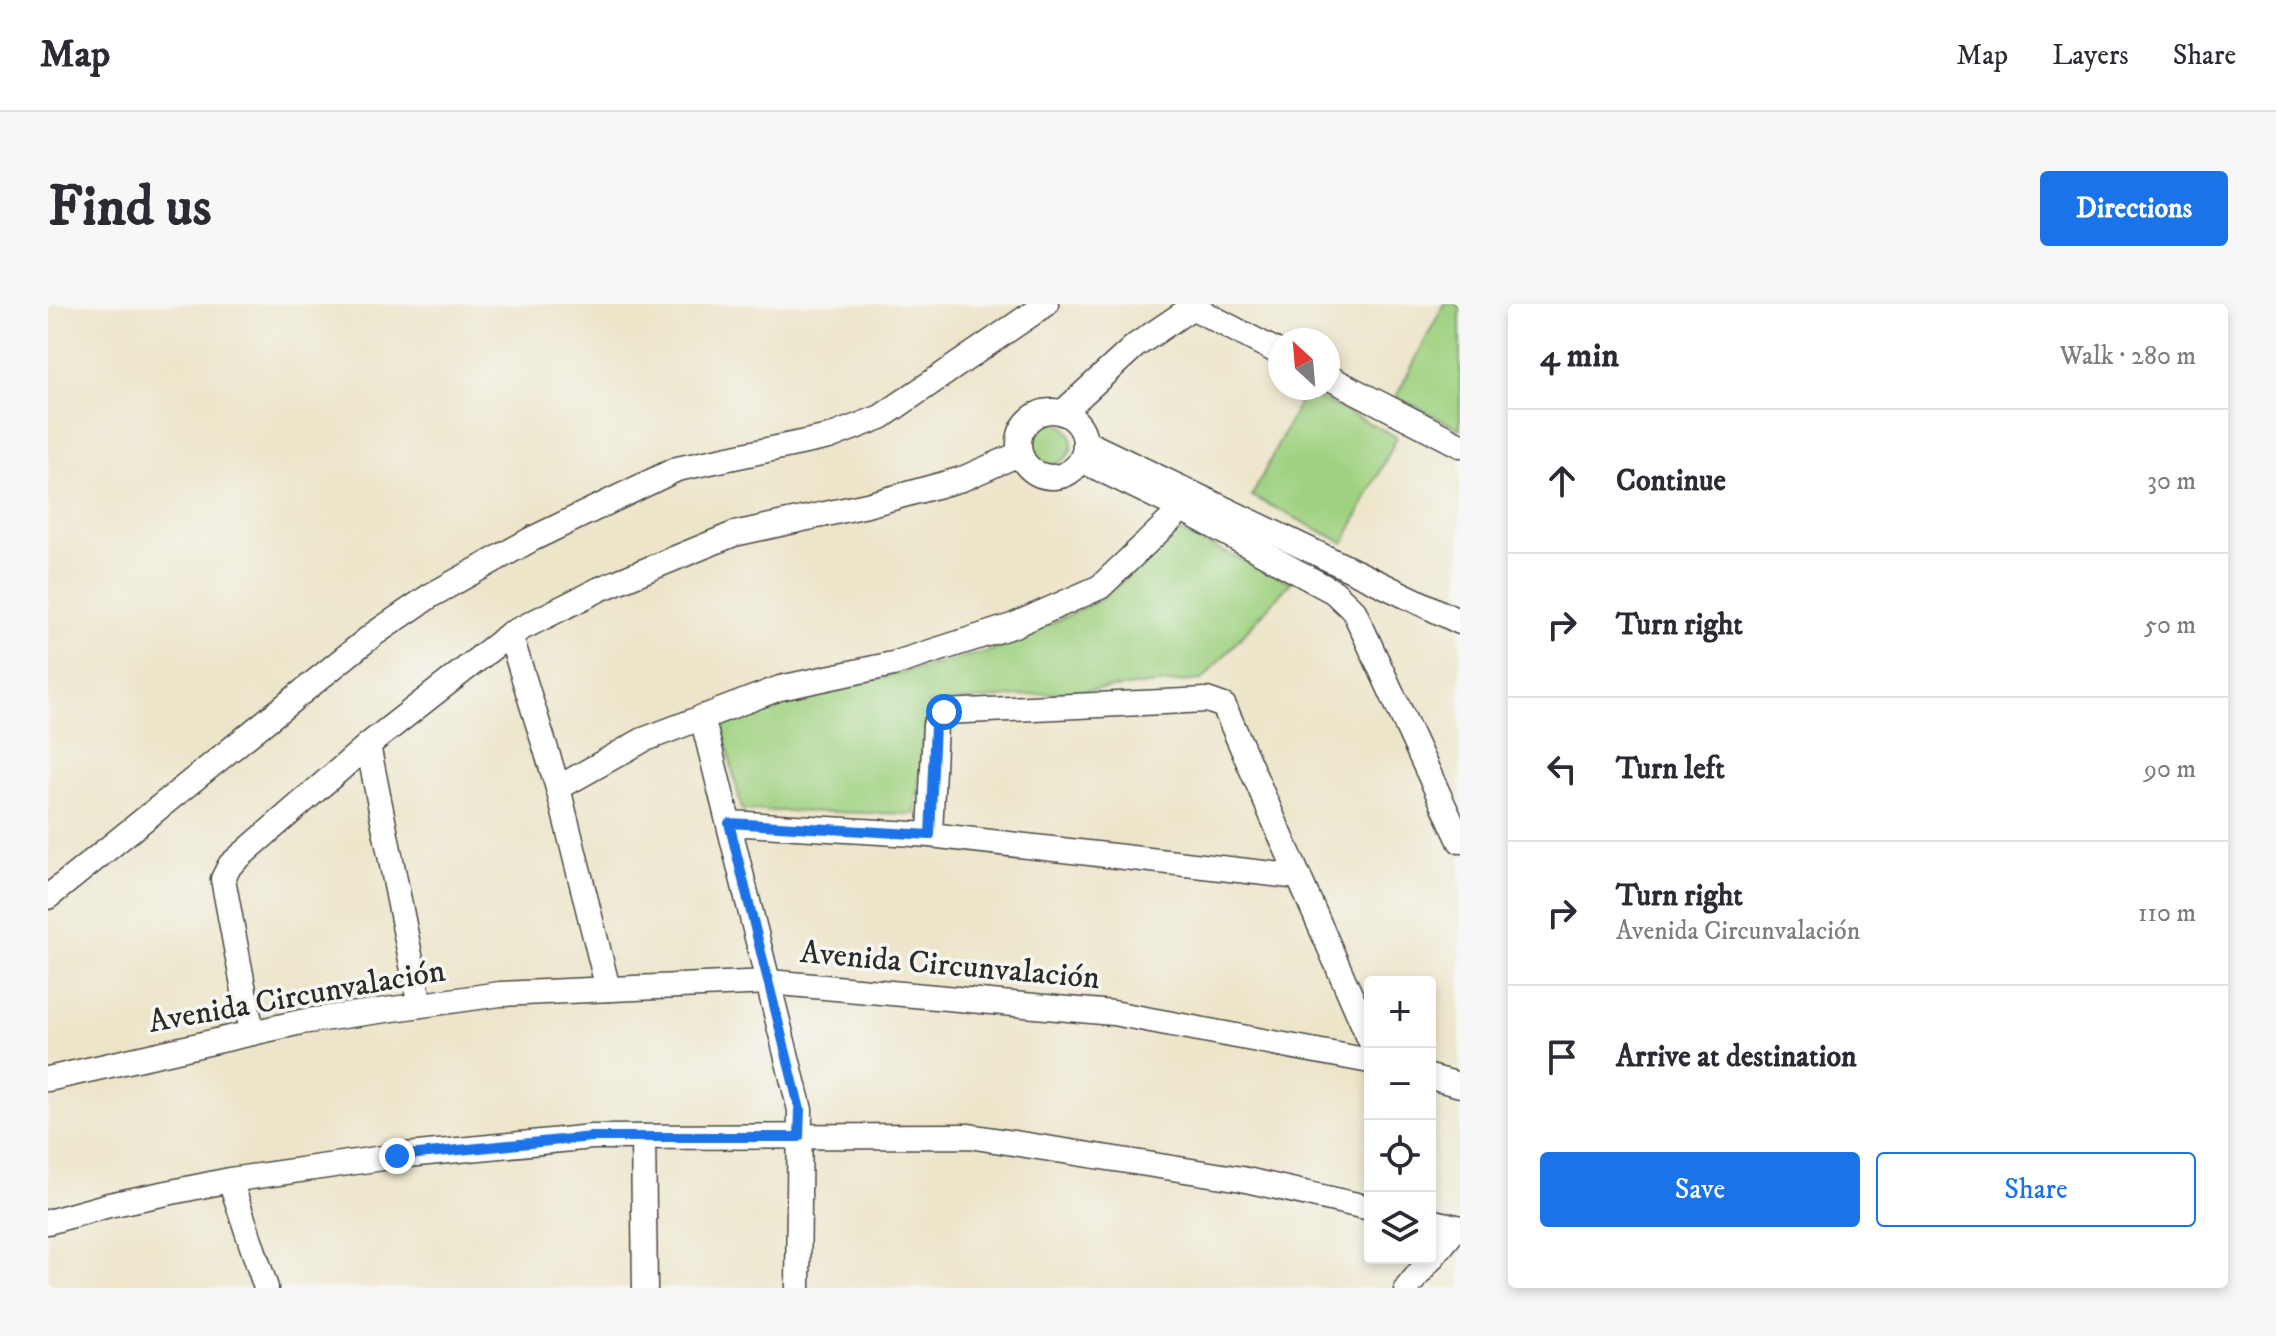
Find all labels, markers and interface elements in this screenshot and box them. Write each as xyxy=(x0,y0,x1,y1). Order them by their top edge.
text: Map xyxy=(40,31,110,79)
text: Map xyxy=(1957,38,2008,73)
text: Layers xyxy=(2052,38,2129,73)
text: Share xyxy=(2173,38,2236,73)
button: Directions xyxy=(2040,171,2228,246)
text: Find us xyxy=(48,173,212,243)
north arrow xyxy=(1268,328,1340,400)
text: 4 min xyxy=(1540,335,1619,377)
text: Walk · 280 m xyxy=(2060,340,2196,373)
icon: ahead xyxy=(1540,459,1584,503)
text: Continue xyxy=(1616,463,1726,500)
text: 30 m xyxy=(2147,465,2196,498)
icon: right xyxy=(1540,603,1584,647)
text: Turn right xyxy=(1616,607,1743,644)
text: 50 m xyxy=(2144,609,2196,642)
route start xyxy=(926,694,962,730)
icon: left xyxy=(1540,747,1584,791)
text: Turn left xyxy=(1616,751,1725,788)
text: 90 m xyxy=(2144,753,2196,786)
text: Turn right xyxy=(1616,878,1743,915)
icon: right xyxy=(1540,891,1584,935)
text: 110 m xyxy=(2138,897,2196,930)
text: Avenida Circunvalación xyxy=(1616,915,1860,948)
street label: Avenida Circunvalación xyxy=(799,933,1102,999)
street label: Avenida Circunvalación xyxy=(146,951,449,1043)
map controls xyxy=(1364,976,1436,1264)
button: + xyxy=(1364,976,1436,1048)
icon: arrive xyxy=(1540,1035,1584,1079)
text: Arrive at destination xyxy=(1616,1039,1857,1076)
button: − xyxy=(1364,1048,1436,1120)
button: locate xyxy=(1364,1120,1436,1192)
route end xyxy=(379,1138,415,1174)
button: Save xyxy=(1540,1152,1860,1227)
button: Share xyxy=(1876,1152,2196,1227)
button: layers xyxy=(1364,1192,1436,1264)

